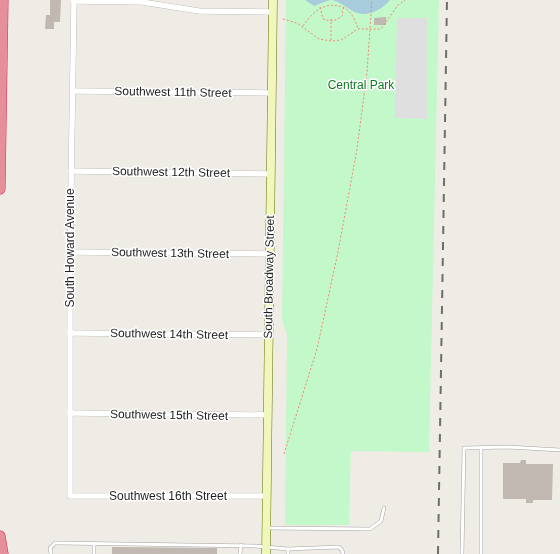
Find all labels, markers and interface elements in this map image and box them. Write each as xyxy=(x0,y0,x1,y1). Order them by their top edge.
park label: Central Park xyxy=(328,78,395,92)
street label: Southwest 11th Street xyxy=(114,84,232,100)
street label: Southwest 12th Street xyxy=(112,164,231,180)
street label: South Howard Avenue xyxy=(63,188,77,308)
street label: South Broadway Street xyxy=(261,215,277,339)
street label: Southwest 13th Street xyxy=(111,245,230,261)
street label: Southwest 14th Street xyxy=(110,326,229,342)
street label: Southwest 15th Street xyxy=(110,407,229,423)
street label: Southwest 16th Street xyxy=(109,489,228,503)

